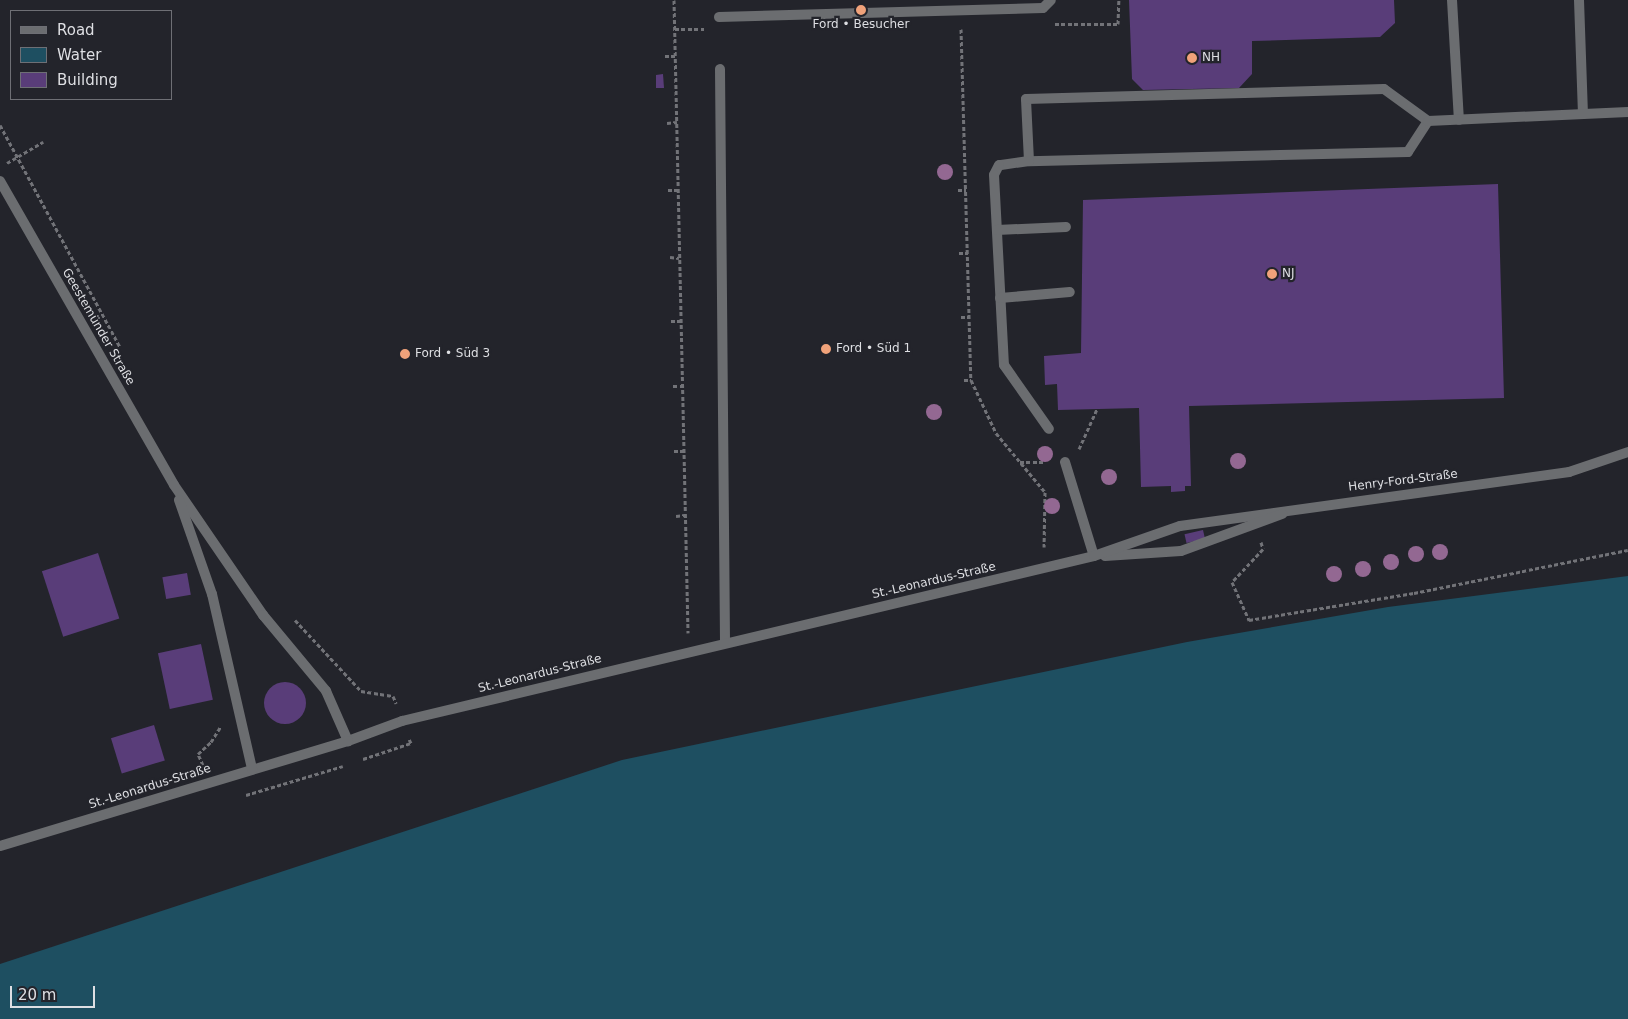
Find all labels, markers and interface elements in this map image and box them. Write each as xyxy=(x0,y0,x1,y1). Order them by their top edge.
marker: Ford • Besucher xyxy=(855,4,867,16)
legend xyxy=(10,10,172,100)
place label: Ford • Besucher xyxy=(813,18,909,32)
text: Road xyxy=(57,21,95,39)
text: Water xyxy=(57,46,101,64)
place label: NH xyxy=(1202,51,1220,65)
marker: NH xyxy=(1186,52,1198,64)
text: Building xyxy=(57,71,118,89)
street label: Geestemünder Straße xyxy=(59,266,137,388)
place label: NJ xyxy=(1282,267,1295,281)
marker: NJ xyxy=(1266,268,1278,280)
place label: Ford • Süd 1 xyxy=(836,342,911,356)
marker: Ford • Süd 1 xyxy=(820,343,832,355)
place label: Ford • Süd 3 xyxy=(415,347,490,361)
marker: Ford • Süd 3 xyxy=(399,348,411,360)
street label: Henry-Ford-Straße xyxy=(1347,467,1459,495)
street label: St.-Leonardus-Straße xyxy=(871,560,997,602)
street label: St.-Leonardus-Straße xyxy=(477,652,603,696)
street label: St.-Leonardus-Straße xyxy=(87,762,213,812)
scale bar xyxy=(12,976,98,1008)
text: 20 m xyxy=(18,986,56,1004)

